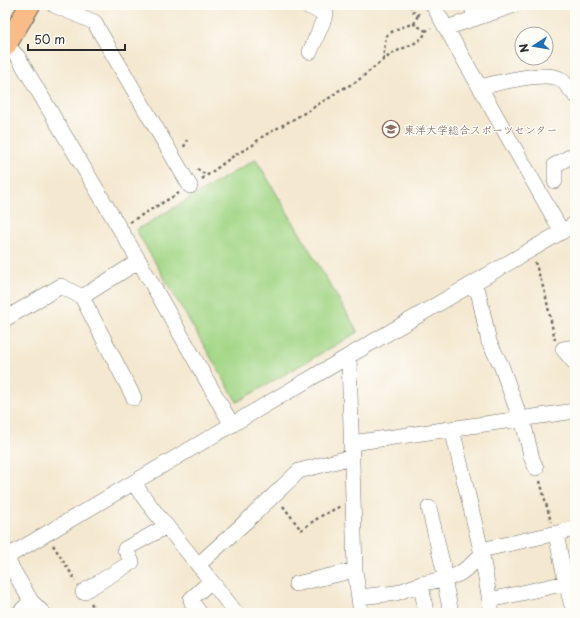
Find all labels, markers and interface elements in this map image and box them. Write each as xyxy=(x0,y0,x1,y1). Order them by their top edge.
scale bar xyxy=(28,26,125,52)
north arrow xyxy=(514,26,554,66)
text: 50 m xyxy=(34,30,65,48)
text: N xyxy=(514,42,533,54)
school or university icon: 東洋大学総合スポーツセンター xyxy=(381,119,401,139)
place label: 東洋大学総合スポーツセンター xyxy=(404,121,557,138)

